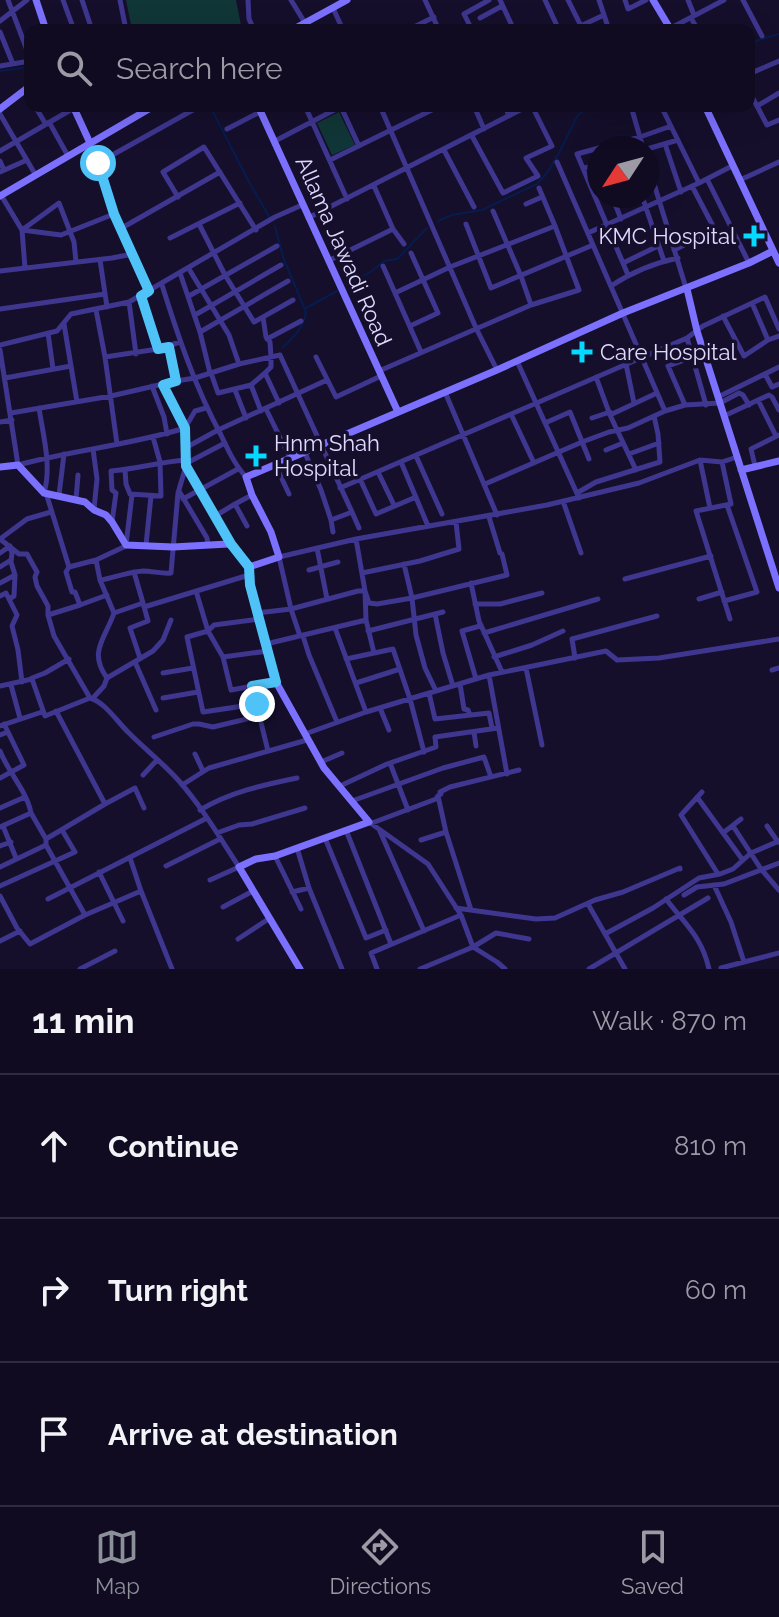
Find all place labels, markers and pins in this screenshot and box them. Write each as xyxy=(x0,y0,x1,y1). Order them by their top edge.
place label: KMC Hospital xyxy=(598,223,736,249)
marker: KMC Hospital xyxy=(743,225,765,247)
place label: Care Hospital xyxy=(600,339,736,365)
marker: Care Hospital xyxy=(571,341,593,363)
place label: Hnm Shah Hospital xyxy=(274,430,380,481)
marker: Hnm Shah Hospital xyxy=(245,445,267,467)

